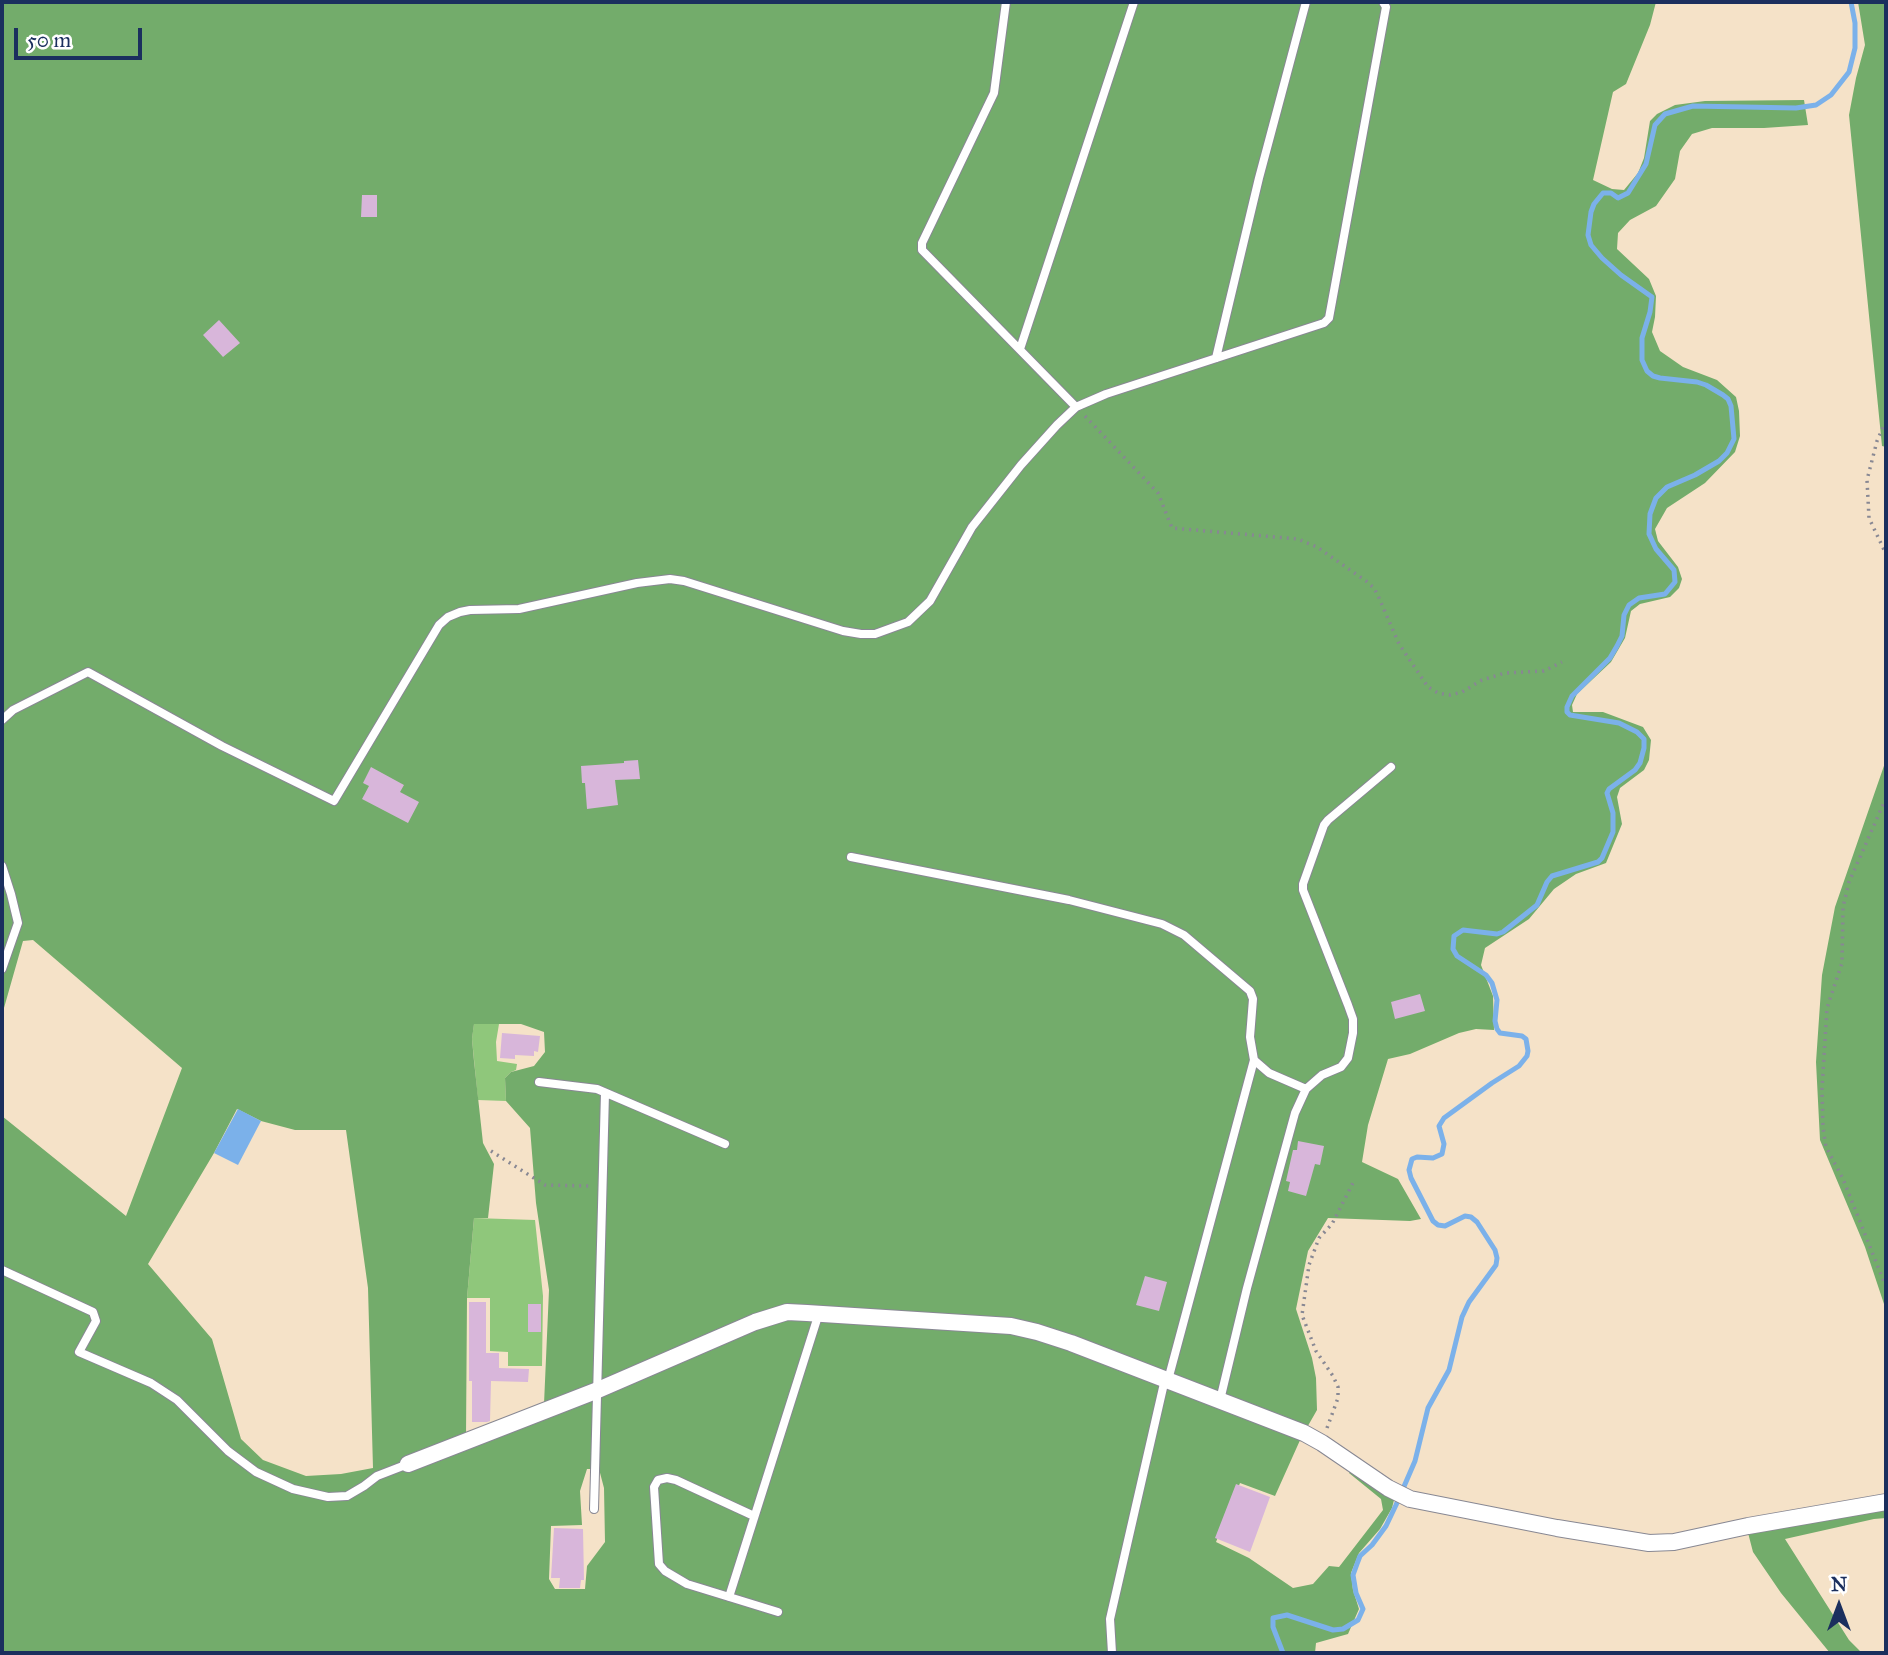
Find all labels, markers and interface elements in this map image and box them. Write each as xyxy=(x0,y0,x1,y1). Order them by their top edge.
scale bar xyxy=(18,14,145,58)
text: 50 m xyxy=(27,27,71,53)
north arrow xyxy=(1804,1571,1874,1641)
text: N xyxy=(1831,1573,1847,1596)

